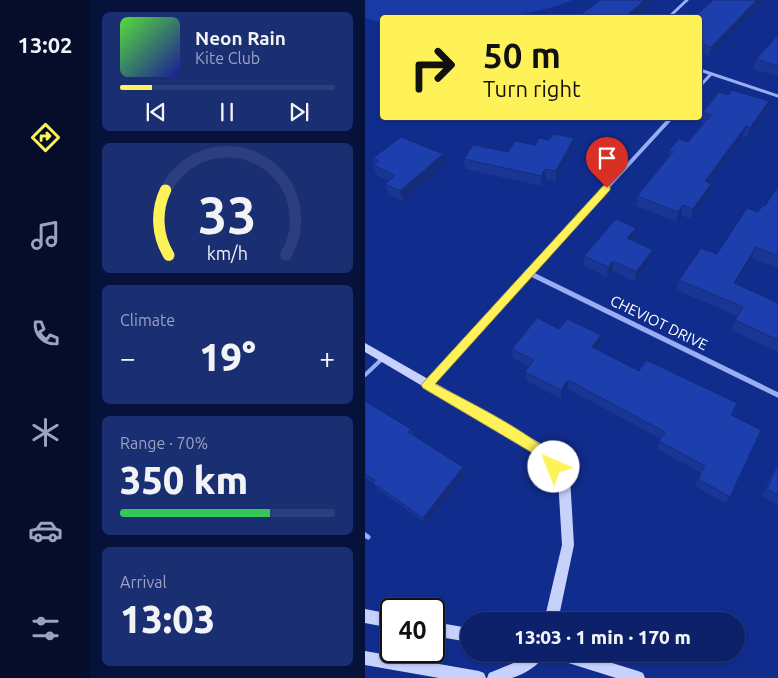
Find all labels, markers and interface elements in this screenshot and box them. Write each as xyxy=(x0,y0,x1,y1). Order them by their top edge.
text: Neon Rain xyxy=(195,27,286,49)
text: 13:02 xyxy=(17,32,73,57)
icon: right xyxy=(400,35,465,100)
text: 50 m xyxy=(483,35,561,75)
text: Kite Club xyxy=(195,49,260,67)
text: Turn right xyxy=(483,76,581,101)
icon: previous xyxy=(142,98,170,126)
icon: pause xyxy=(213,98,241,126)
icon: next xyxy=(285,98,313,126)
icon: directions xyxy=(28,120,63,155)
pin xyxy=(586,137,628,188)
icon: arrive xyxy=(593,144,621,172)
text: 33 xyxy=(198,186,257,244)
icon: music xyxy=(28,218,63,253)
text: km/h xyxy=(207,243,248,263)
street label: CHEVIOT DRIVE xyxy=(608,292,711,353)
text: Climate xyxy=(120,311,175,329)
icon: phone xyxy=(28,316,63,351)
text: 19° xyxy=(199,336,256,378)
text: − xyxy=(120,342,136,373)
text: + xyxy=(319,342,335,373)
icon: climate xyxy=(28,415,63,450)
text: Range · 70% xyxy=(120,434,208,452)
position arrow xyxy=(527,440,579,492)
text: 350 km xyxy=(120,459,248,501)
icon: car xyxy=(28,513,63,548)
text: Arrival xyxy=(120,573,167,591)
text: 13:03 xyxy=(120,598,215,640)
speed limit sign: 40 xyxy=(380,598,445,663)
icon: filters xyxy=(28,611,63,646)
text: 13:03 · 1 min · 170 m xyxy=(514,626,691,648)

